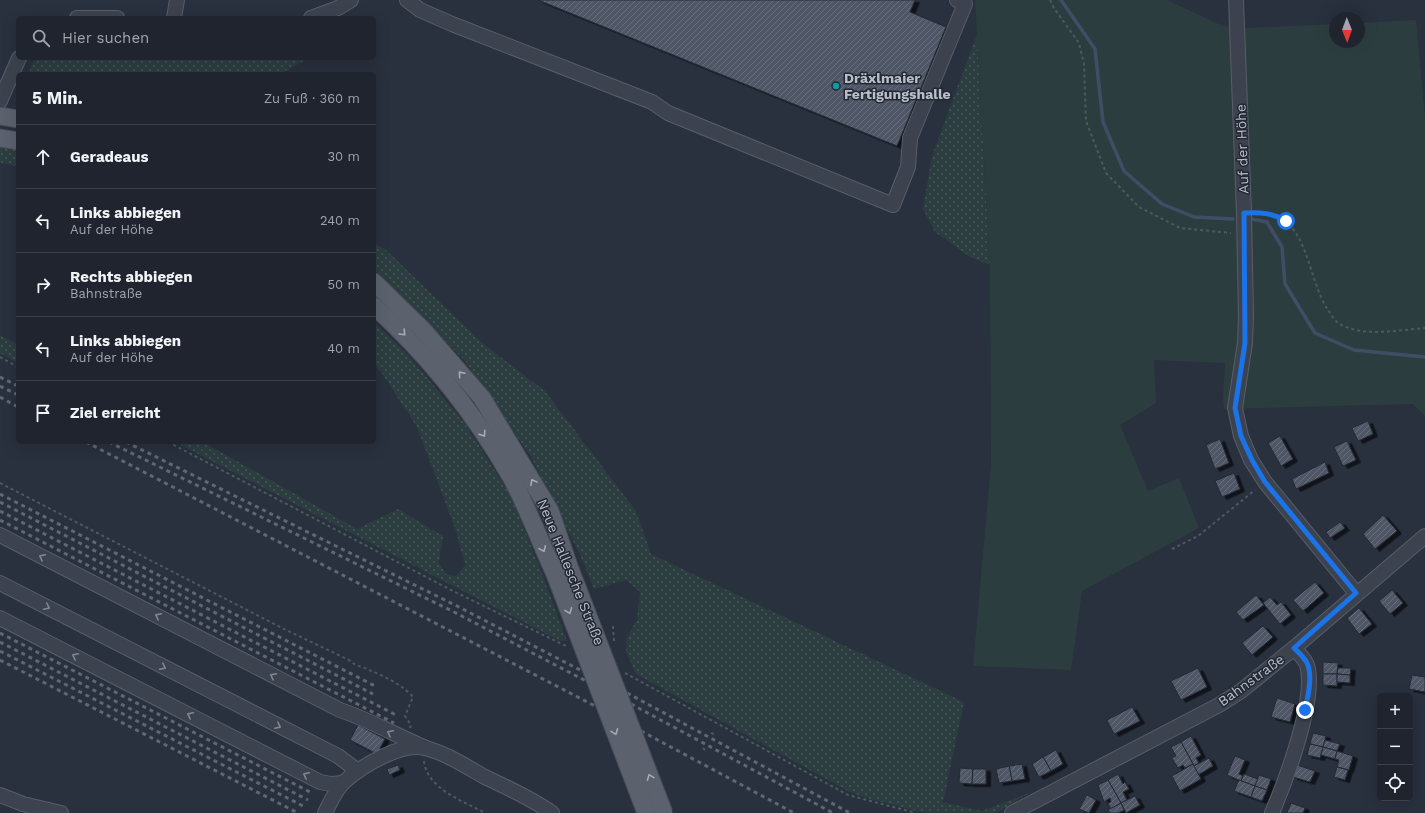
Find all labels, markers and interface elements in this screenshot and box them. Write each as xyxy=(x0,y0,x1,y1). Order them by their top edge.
north arrow xyxy=(1329,12,1365,48)
search box xyxy=(16,16,376,60)
icon: search xyxy=(30,27,52,49)
text: Hier suchen xyxy=(62,29,149,47)
place label: Dräxlmaier Fertigungshalle xyxy=(844,70,951,102)
marker: Dräxlmaier Fertigungshalle xyxy=(831,81,841,91)
text: 5 Min. xyxy=(32,88,83,108)
text: Zu Fuß · 360 m xyxy=(264,91,360,106)
street label: Auf der Höhe xyxy=(1232,104,1252,194)
icon: ahead xyxy=(32,146,54,168)
text: Geradeaus xyxy=(70,148,149,166)
text: 30 m xyxy=(328,149,360,164)
text: Links abbiegen xyxy=(70,204,181,222)
icon: left xyxy=(32,210,54,232)
route start xyxy=(1277,212,1295,230)
text: 240 m xyxy=(320,213,360,228)
text: Auf der Höhe xyxy=(70,222,153,237)
text: Rechts abbiegen xyxy=(70,268,192,286)
icon: right xyxy=(32,274,54,296)
text: 50 m xyxy=(328,277,360,292)
text: Bahnstraße xyxy=(70,286,142,301)
one-way arrow xyxy=(398,328,405,336)
text: Links abbiegen xyxy=(70,332,181,350)
icon: left xyxy=(32,338,54,360)
text: 40 m xyxy=(327,341,360,356)
text: Auf der Höhe xyxy=(70,350,153,365)
one-way arrow xyxy=(458,371,465,379)
icon: arrive xyxy=(32,402,54,424)
text: Ziel erreicht xyxy=(70,404,160,422)
one-way arrow xyxy=(479,430,486,437)
one-way arrow xyxy=(530,479,537,486)
street label: Neue Hallesche Straße xyxy=(534,497,608,647)
one-way arrow xyxy=(539,546,547,553)
one-way arrow xyxy=(39,554,46,562)
one-way arrow xyxy=(43,602,50,610)
one-way arrow xyxy=(564,607,572,614)
one-way arrow xyxy=(155,614,162,621)
street label: Bahnstraße xyxy=(1215,651,1287,709)
one-way arrow xyxy=(71,653,79,661)
one-way arrow xyxy=(159,662,166,669)
one-way arrow xyxy=(270,673,278,681)
map controls xyxy=(1377,693,1413,801)
button: + xyxy=(1377,693,1413,729)
route end xyxy=(1296,701,1314,719)
one-way arrow xyxy=(187,713,194,720)
one-way arrow xyxy=(274,721,282,729)
one-way arrow xyxy=(611,729,619,736)
button: − xyxy=(1377,729,1413,765)
one-way arrow xyxy=(387,730,394,737)
button: locate xyxy=(1377,765,1413,801)
one-way arrow xyxy=(303,772,310,780)
one-way arrow xyxy=(647,773,655,780)

